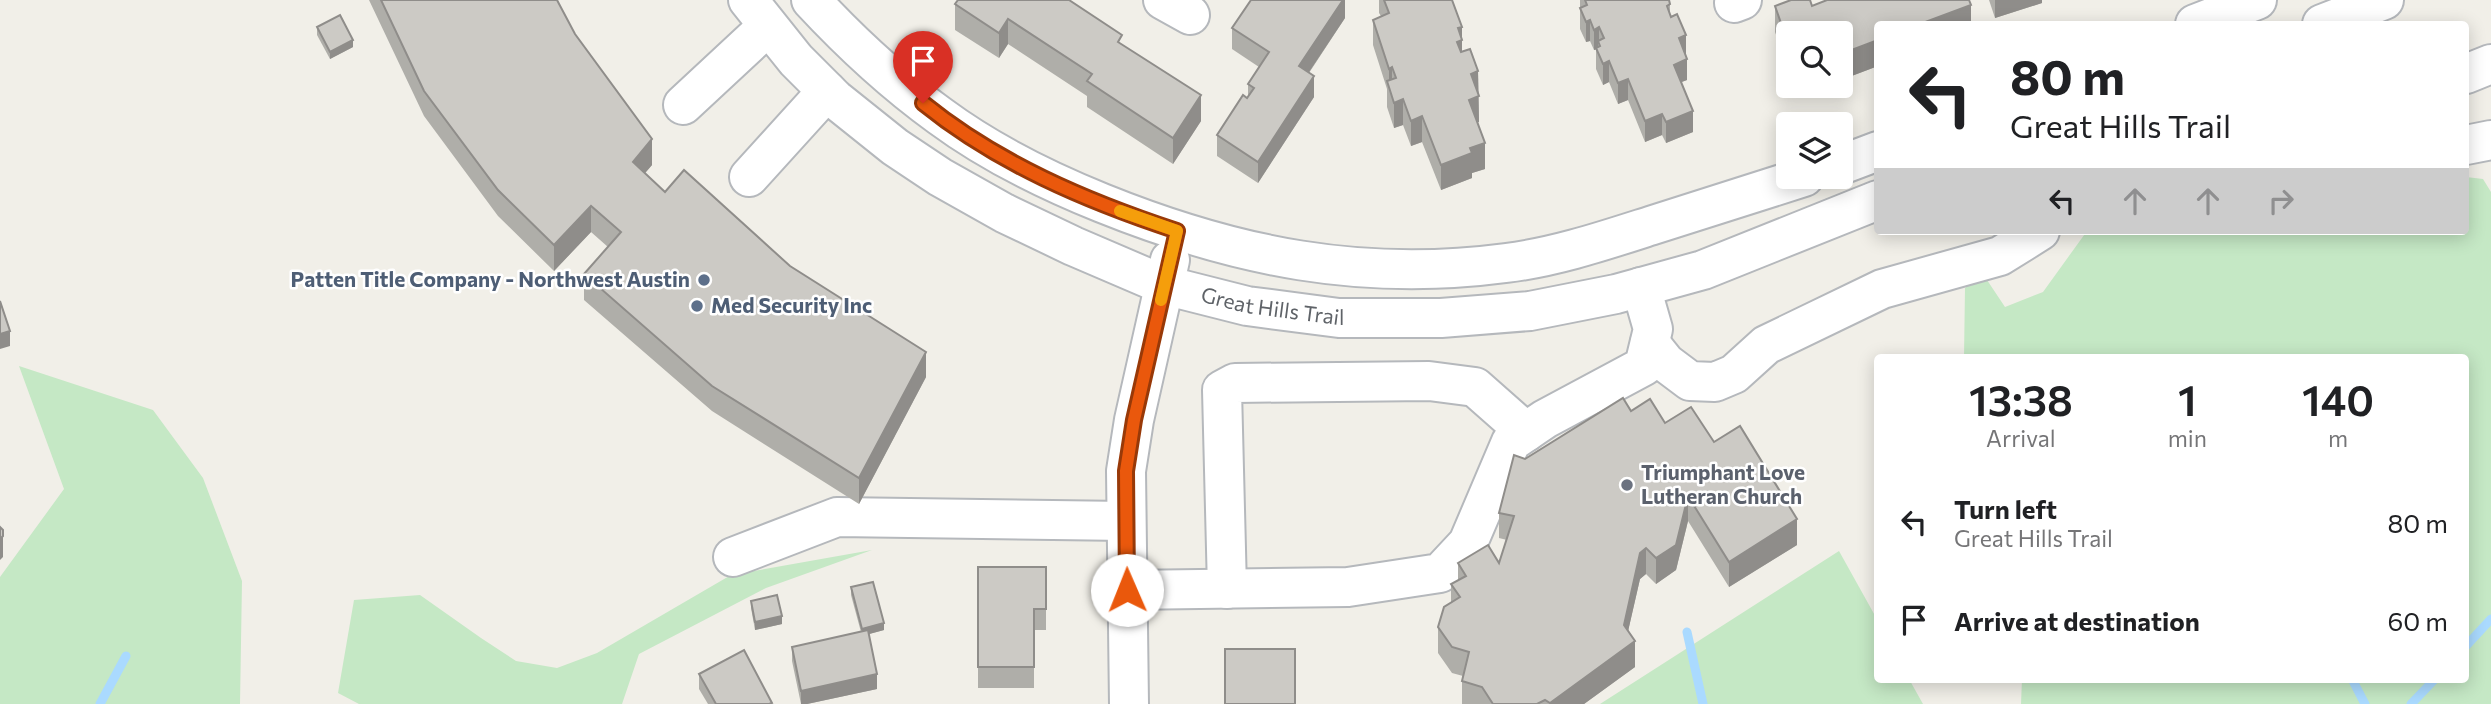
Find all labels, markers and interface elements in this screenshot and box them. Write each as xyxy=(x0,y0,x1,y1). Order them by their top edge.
map controls xyxy=(1776,21,1853,189)
button: search xyxy=(1776,21,1853,98)
pin xyxy=(893,31,953,103)
icon: arrive xyxy=(904,42,942,80)
text: 80 m xyxy=(2010,45,2125,105)
icon: left xyxy=(1895,49,1986,140)
text: Great Hills Trail xyxy=(2010,105,2231,145)
button: layers xyxy=(1776,112,1853,189)
icon: left xyxy=(2043,182,2081,220)
icon: ahead xyxy=(2116,182,2154,220)
icon: ahead xyxy=(2189,182,2227,220)
icon: right xyxy=(2262,182,2300,220)
place label: Patten Title Company - Northwest Austin xyxy=(291,266,690,291)
marker: Patten Title Company - Northwest Austin xyxy=(696,272,712,288)
street label: Great Hills Trail xyxy=(1199,281,1344,329)
place label: Med Security Inc xyxy=(711,292,872,317)
marker: Med Security Inc xyxy=(689,298,705,314)
text: 13:38 xyxy=(1969,373,2073,425)
text: 1 xyxy=(2178,373,2197,425)
text: 140 xyxy=(2302,373,2374,425)
text: Arrival xyxy=(1986,424,2056,452)
text: min xyxy=(2168,424,2207,452)
text: m xyxy=(2328,424,2348,452)
place label: Triumphant Love Lutheran Church xyxy=(1641,459,1805,508)
marker: Triumphant Love Lutheran Church xyxy=(1619,477,1635,493)
text: Turn left xyxy=(1954,493,2057,524)
icon: left xyxy=(1895,503,1933,541)
text: 80 m xyxy=(2388,507,2448,538)
text: Great Hills Trail xyxy=(1954,524,2113,552)
position arrow xyxy=(1090,553,1164,627)
icon: arrive xyxy=(1895,601,1933,639)
text: Arrive at destination xyxy=(1954,605,2200,636)
text: 60 m xyxy=(2388,605,2448,636)

